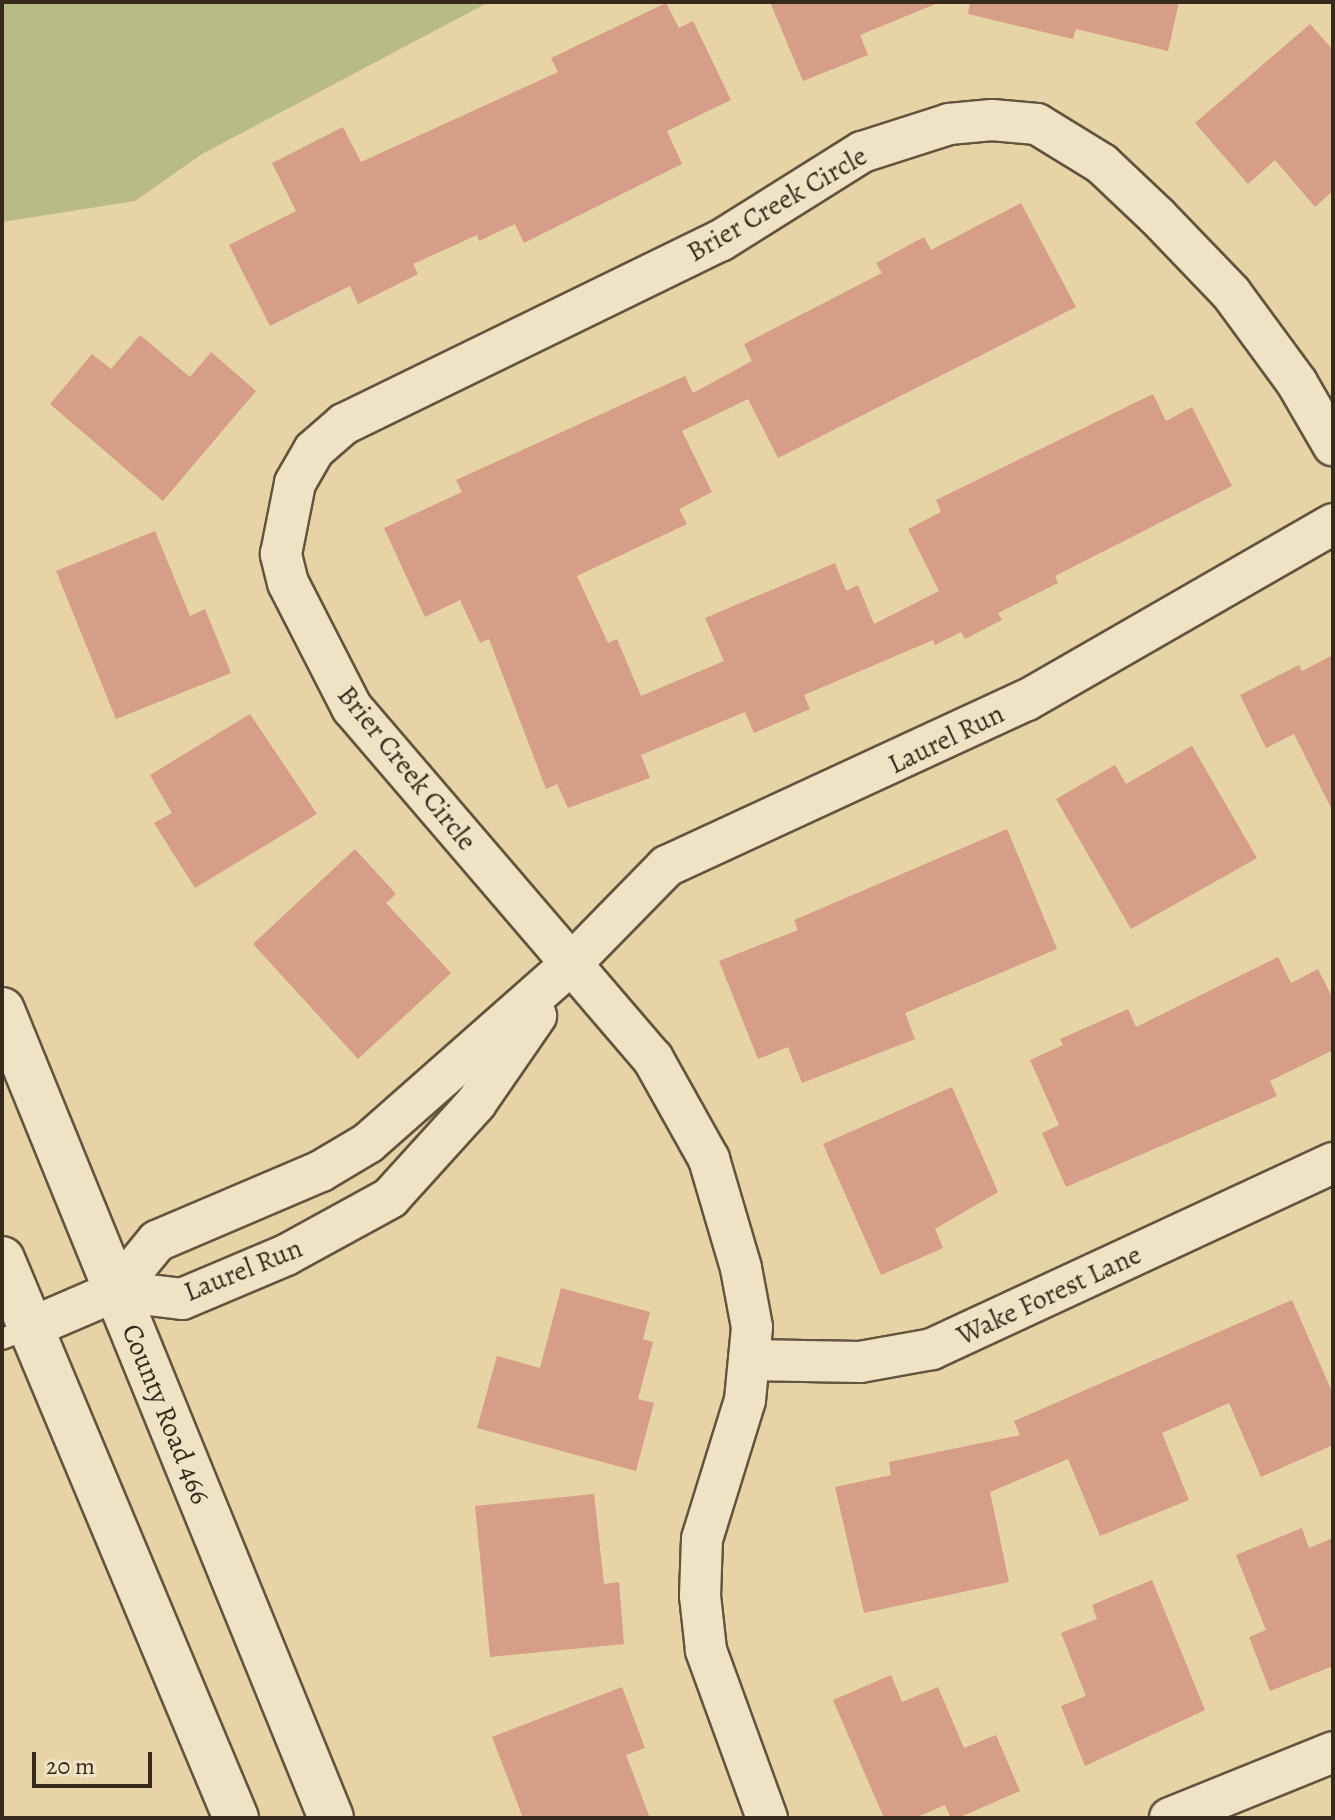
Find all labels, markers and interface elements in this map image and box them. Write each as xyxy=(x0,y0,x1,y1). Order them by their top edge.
street label: Brier Creek Circle xyxy=(681,139,873,269)
street label: Brier Creek Circle xyxy=(330,679,484,857)
street label: Laurel Run xyxy=(883,697,1009,781)
street label: Laurel Run xyxy=(179,1231,307,1309)
street label: Wake Forest Lane xyxy=(951,1238,1147,1352)
street label: County Road 466 xyxy=(115,1319,217,1509)
scale bar xyxy=(36,1736,156,1786)
text: 20 m xyxy=(46,1750,95,1782)

